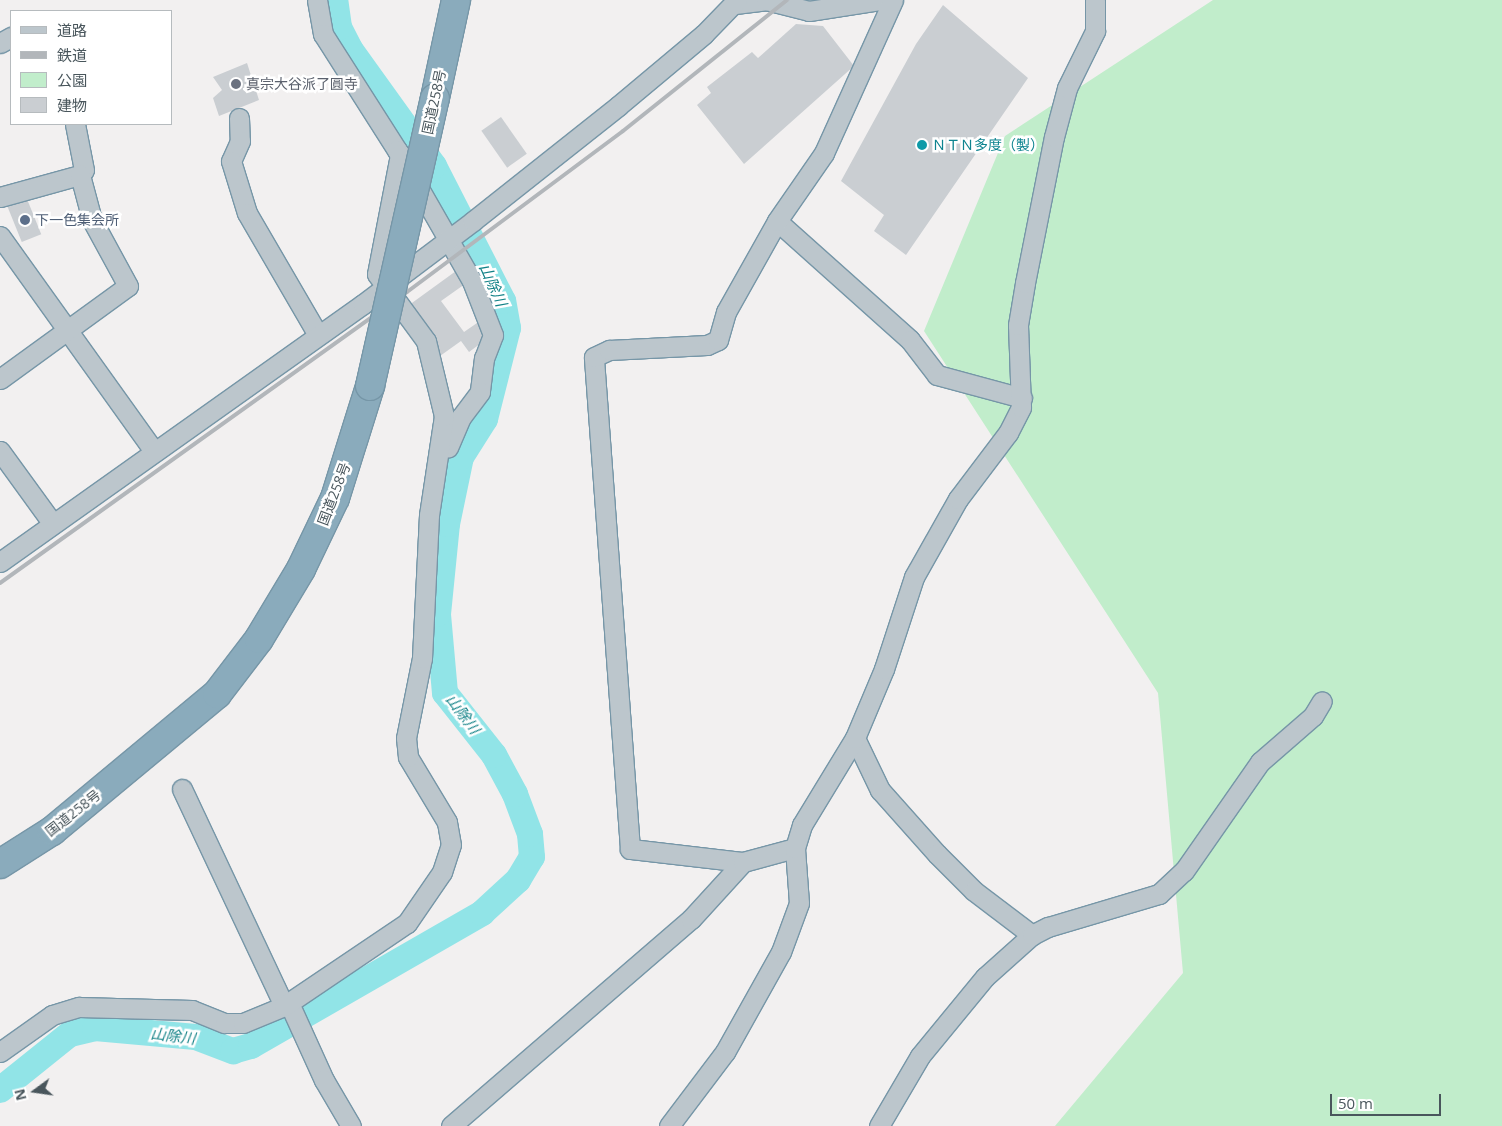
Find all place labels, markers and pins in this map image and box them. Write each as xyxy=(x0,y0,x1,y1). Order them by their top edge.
place label: 真宗大谷派了圓寺 xyxy=(246,76,358,92)
marker: 真宗大谷派了圓寺 xyxy=(230,78,242,90)
place label: ＮＴＮ多度（製） xyxy=(932,137,1044,153)
marker: ＮＴＮ多度（製） xyxy=(916,139,928,151)
place label: 下一色集会所 xyxy=(35,212,119,228)
marker: 下一色集会所 xyxy=(19,214,31,226)

